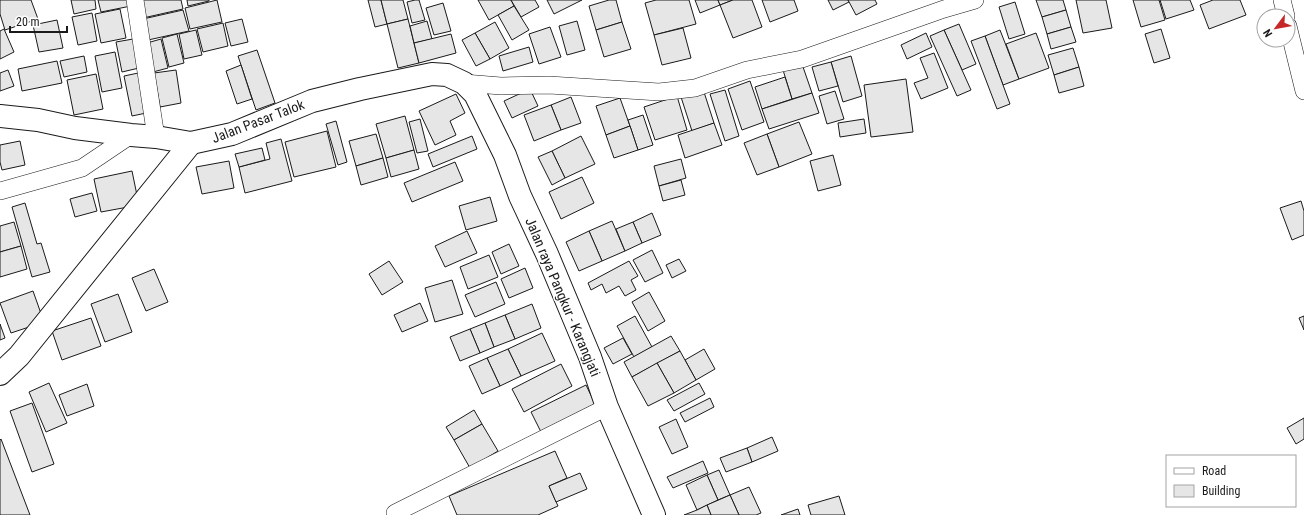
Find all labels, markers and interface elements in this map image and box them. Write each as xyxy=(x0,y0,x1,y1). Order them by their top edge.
scale bar xyxy=(10,8,67,34)
north arrow xyxy=(1256,8,1296,48)
text: 20 m xyxy=(16,15,40,29)
text: N xyxy=(1261,27,1275,39)
street label: Jalan Pasar Talok xyxy=(209,96,307,146)
street label: Jalan raya Pangkur - Karangjati xyxy=(522,215,604,379)
legend xyxy=(1166,455,1296,507)
text: Road xyxy=(1202,464,1226,478)
text: Building xyxy=(1202,484,1240,498)

